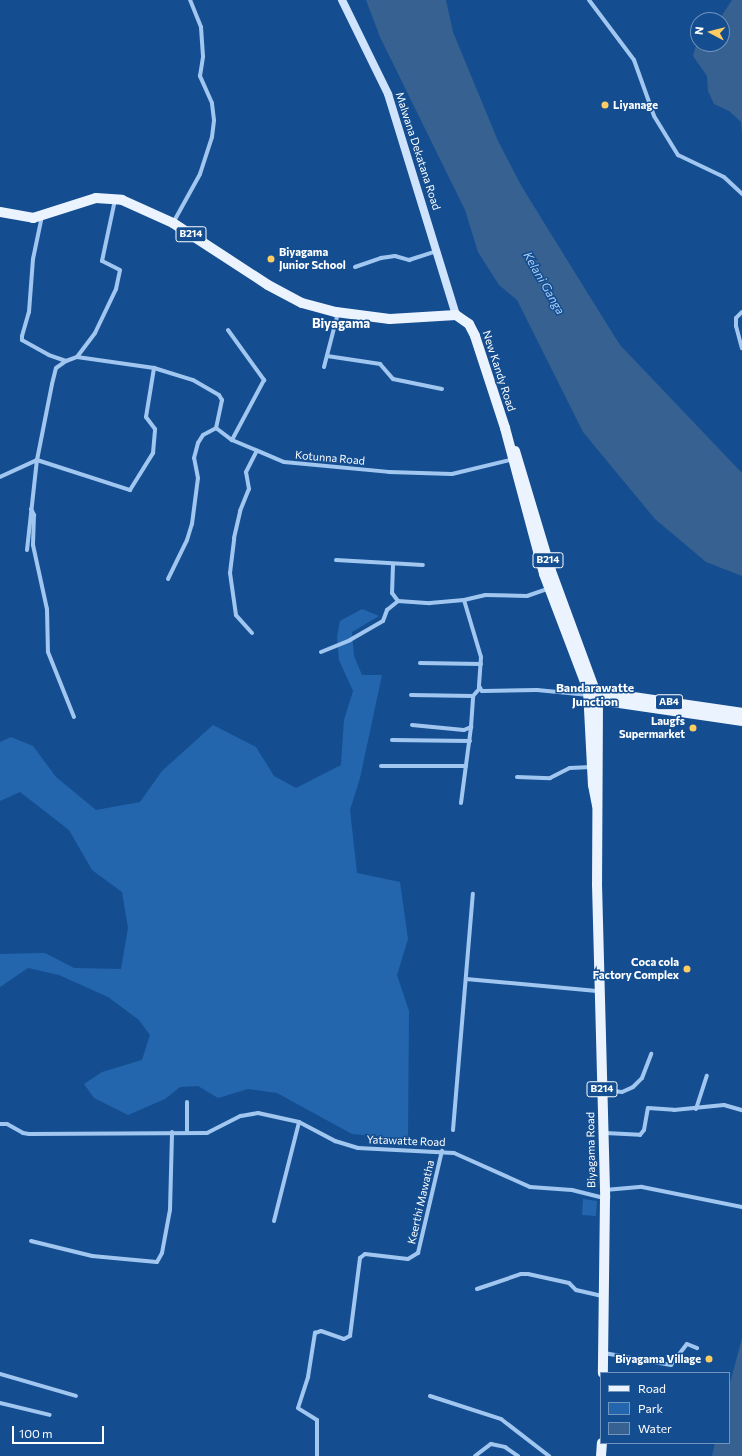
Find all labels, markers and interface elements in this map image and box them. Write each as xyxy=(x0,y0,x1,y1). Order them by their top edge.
north arrow xyxy=(690,12,730,52)
text: N xyxy=(692,26,706,36)
street label: Malwana Dekatana Road xyxy=(393,90,443,212)
place label: Liyanage xyxy=(613,98,658,112)
marker: Liyanage xyxy=(600,100,610,110)
road number: B214 xyxy=(175,226,207,242)
place label: Biyagama Junior School xyxy=(279,246,346,272)
water label: Kelani Ganga xyxy=(520,249,568,317)
marker: Biyagama Junior School xyxy=(266,254,276,264)
district label: Biyagama xyxy=(312,315,370,331)
street label: New Kandy Road xyxy=(480,329,518,413)
street label: Kotunna Road xyxy=(294,448,366,468)
road number: B214 xyxy=(532,552,564,568)
district label: Bandarawatte Junction xyxy=(556,681,634,709)
road number: AB4 xyxy=(655,694,683,710)
place label: Laugfs Supermarket xyxy=(619,715,685,741)
marker: Laugfs Supermarket xyxy=(688,723,698,733)
place label: Coca cola Factory Complex xyxy=(593,956,679,982)
marker: Coca cola Factory Complex xyxy=(682,964,692,974)
road number: B214 xyxy=(586,1081,618,1097)
street label: Biyagama Road xyxy=(584,1112,598,1188)
street label: Yatawatte Road xyxy=(366,1133,446,1149)
street label: Keerthi Mawatha xyxy=(405,1159,437,1245)
place label: Biyagama Village xyxy=(615,1352,701,1366)
marker: Biyagama Village xyxy=(704,1354,714,1364)
legend xyxy=(600,1372,730,1444)
text: Road xyxy=(638,1381,666,1395)
text: Park xyxy=(638,1401,663,1415)
scale bar xyxy=(14,1418,106,1444)
text: Water xyxy=(638,1421,672,1435)
text: 100 m xyxy=(19,1426,53,1440)

